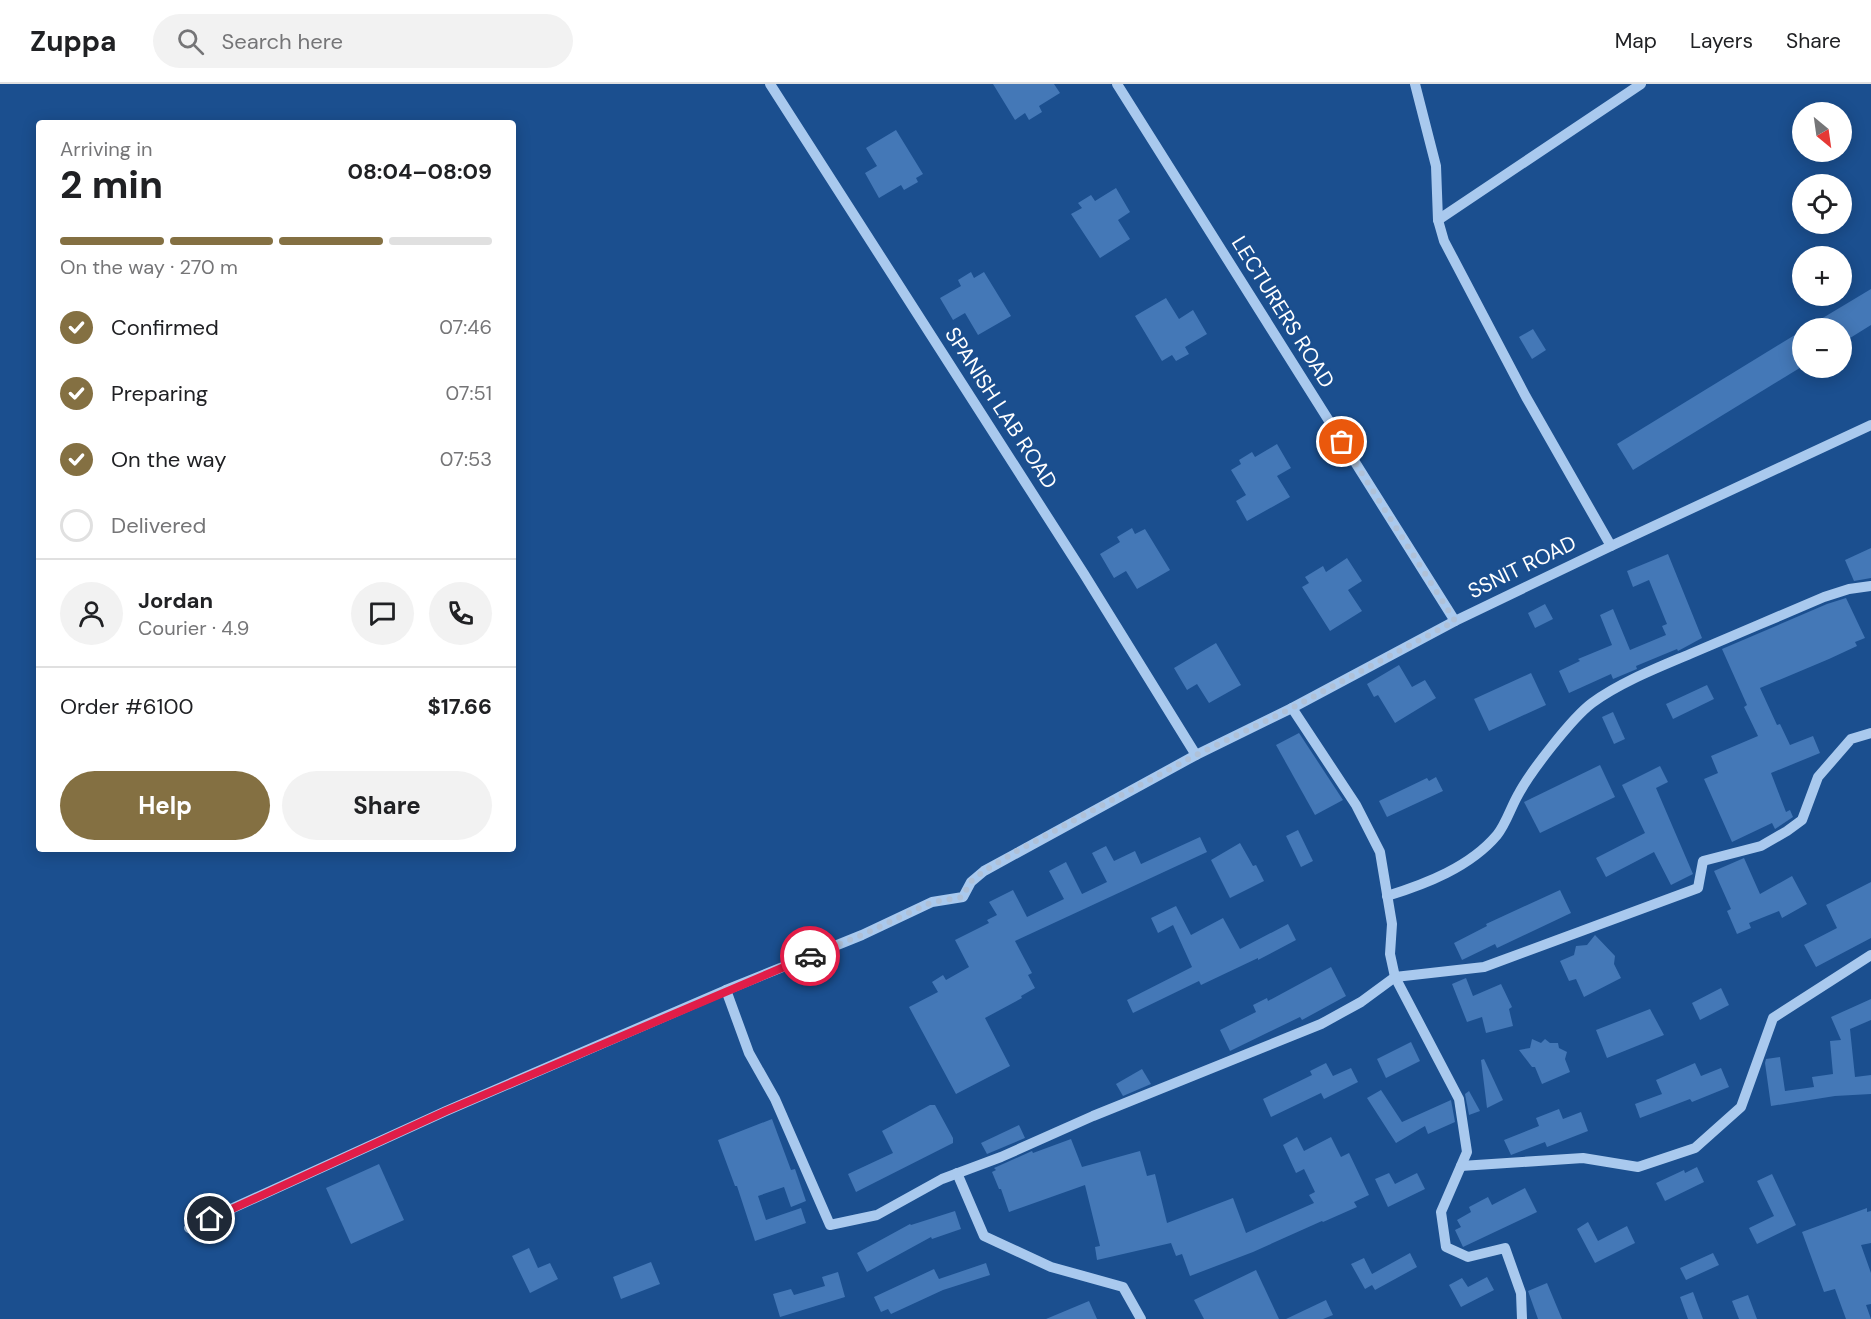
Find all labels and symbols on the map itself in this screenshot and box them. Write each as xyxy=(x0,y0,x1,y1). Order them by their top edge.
north arrow xyxy=(1792,102,1852,162)
street label: LECTURERS ROAD xyxy=(1225,231,1341,393)
street label: SPANISH LAB ROAD xyxy=(938,322,1064,494)
pin xyxy=(1316,416,1367,467)
street label: SSNIT ROAD xyxy=(1463,529,1581,605)
courier xyxy=(780,926,840,986)
pin xyxy=(184,1193,235,1244)

